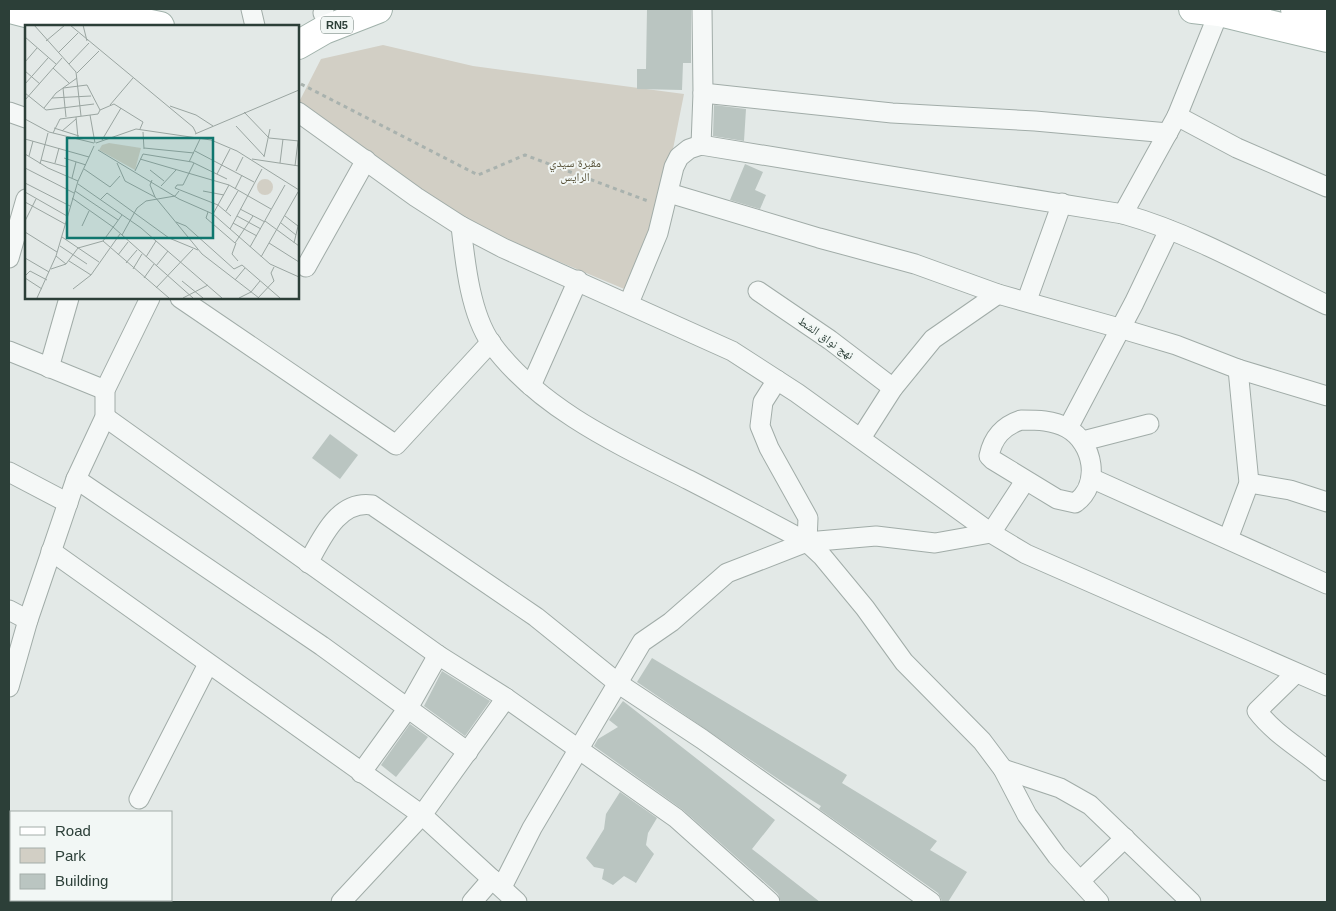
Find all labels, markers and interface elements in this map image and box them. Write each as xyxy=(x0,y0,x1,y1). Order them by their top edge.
road number: RN5 xyxy=(321,16,353,34)
inset map xyxy=(25,25,299,299)
park label: مقبرة سيدي الرايس xyxy=(549,156,601,184)
street label: نهج نواق الشط xyxy=(795,314,857,362)
legend xyxy=(10,811,172,901)
text: Road xyxy=(55,822,91,839)
text: Park xyxy=(55,847,86,864)
text: Building xyxy=(55,872,108,889)

